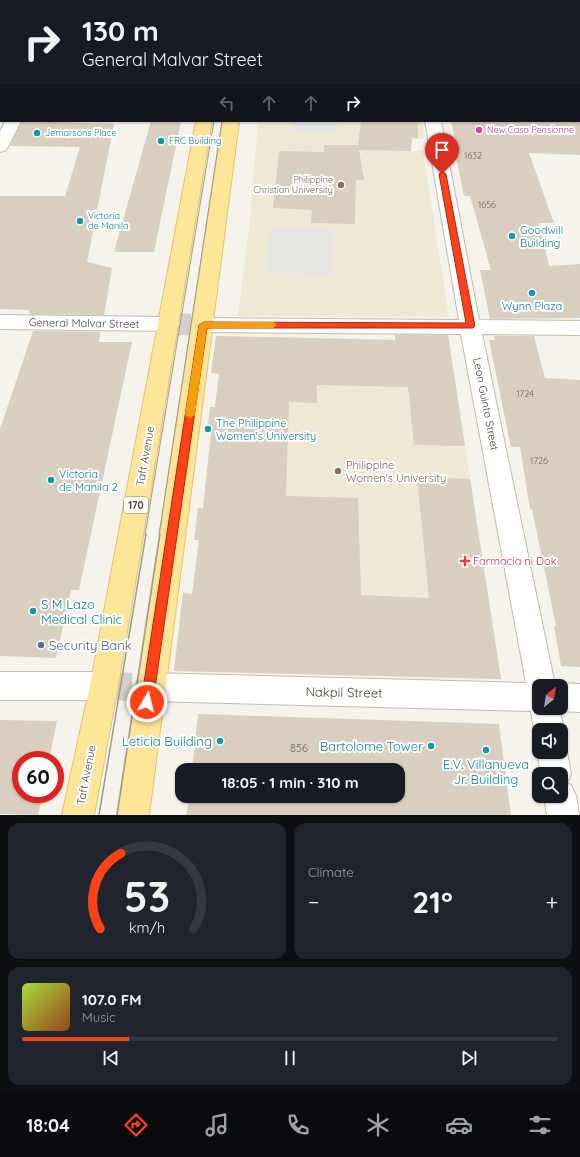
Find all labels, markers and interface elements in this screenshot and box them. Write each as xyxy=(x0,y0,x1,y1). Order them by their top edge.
text: 130 m xyxy=(82,13,159,48)
icon: right xyxy=(16,16,68,68)
text: General Malvar Street xyxy=(82,48,263,71)
icon: left xyxy=(216,92,238,114)
icon: ahead xyxy=(258,92,280,114)
icon: ahead xyxy=(300,92,322,114)
icon: right xyxy=(342,92,364,114)
place label: New Casa Pensionne xyxy=(487,124,574,135)
marker: New Casa Pensionne xyxy=(474,125,484,135)
place label: Jemarsons Place xyxy=(45,127,117,138)
marker: Jemarsons Place xyxy=(32,128,42,138)
pin xyxy=(425,133,459,174)
place label: FRC Building xyxy=(169,135,221,146)
marker: FRC Building xyxy=(156,136,166,146)
icon: arrive xyxy=(431,139,453,161)
house number: 1632 xyxy=(464,150,482,161)
place label: Philippine Christian University xyxy=(253,174,333,195)
marker: Philippine Christian University xyxy=(336,180,346,190)
house number: 1656 xyxy=(478,199,496,210)
place label: Victoria de Manila xyxy=(88,210,129,231)
marker: Victoria de Manila xyxy=(75,216,85,226)
place label: Goodwill Building xyxy=(520,223,563,250)
marker: Goodwill Building xyxy=(507,231,517,241)
marker: Wynn Plaza xyxy=(527,288,537,298)
place label: Wynn Plaza xyxy=(502,299,562,313)
street label: General Malvar Street xyxy=(29,315,140,331)
street label: Leon Guinto Street xyxy=(470,356,502,452)
house number: 1724 xyxy=(516,388,534,399)
place label: The Philippine Women's University xyxy=(216,416,316,443)
marker: The Philippine Women's University xyxy=(203,424,213,434)
street label: Taft Avenue xyxy=(133,425,157,487)
house number: 1726 xyxy=(530,455,548,466)
place label: Philippine Women's University xyxy=(346,458,446,485)
marker: Philippine Women's University xyxy=(333,466,343,476)
place label: Victoria de Manila 2 xyxy=(59,467,118,494)
marker: Victoria de Manila 2 xyxy=(46,475,56,485)
road number: 170 xyxy=(124,497,148,513)
place label: Farmacia ni Dok xyxy=(473,554,557,568)
marker: Farmacia ni Dok xyxy=(460,556,470,566)
place label: S M Lazo Medical Clinic xyxy=(41,596,122,627)
marker: S M Lazo Medical Clinic xyxy=(28,606,38,616)
place label: Security Bank xyxy=(49,637,132,653)
marker: Security Bank xyxy=(36,640,46,650)
north arrow xyxy=(532,679,568,715)
map controls xyxy=(532,679,568,803)
position arrow xyxy=(126,681,168,723)
street label: Nakpil Street xyxy=(305,683,383,701)
button: sound xyxy=(532,723,568,759)
place label: Leticia Building xyxy=(122,733,212,749)
marker: Leticia Building xyxy=(215,736,225,746)
place label: Bartolome Tower xyxy=(320,738,423,754)
house number: 856 xyxy=(290,741,308,755)
marker: Bartolome Tower xyxy=(426,741,436,751)
street label: Taft Avenue xyxy=(73,744,99,806)
marker: E.V. Villanueva Jr. Building xyxy=(481,745,491,755)
speed limit sign: 60 xyxy=(12,751,64,803)
place label: E.V. Villanueva Jr. Building xyxy=(443,756,529,787)
button: search xyxy=(532,767,568,803)
text: 18:05 · 1 min · 310 m xyxy=(222,773,358,792)
text: Climate xyxy=(308,864,354,880)
text: 53 xyxy=(124,870,170,922)
text: 21° xyxy=(412,883,453,921)
text: − xyxy=(308,888,319,916)
text: + xyxy=(546,888,558,916)
text: km/h xyxy=(129,919,165,937)
text: 107.0 FM xyxy=(82,990,142,1009)
text: Music xyxy=(82,1009,116,1025)
icon: previous xyxy=(100,1047,122,1069)
icon: pause xyxy=(279,1047,301,1069)
icon: next xyxy=(458,1047,480,1069)
icon: directions xyxy=(122,1111,150,1139)
icon: music xyxy=(203,1111,231,1139)
icon: phone xyxy=(284,1111,312,1139)
icon: climate xyxy=(364,1111,392,1139)
icon: car xyxy=(445,1111,473,1139)
icon: filters xyxy=(526,1111,554,1139)
text: 18:04 xyxy=(26,1114,70,1137)

